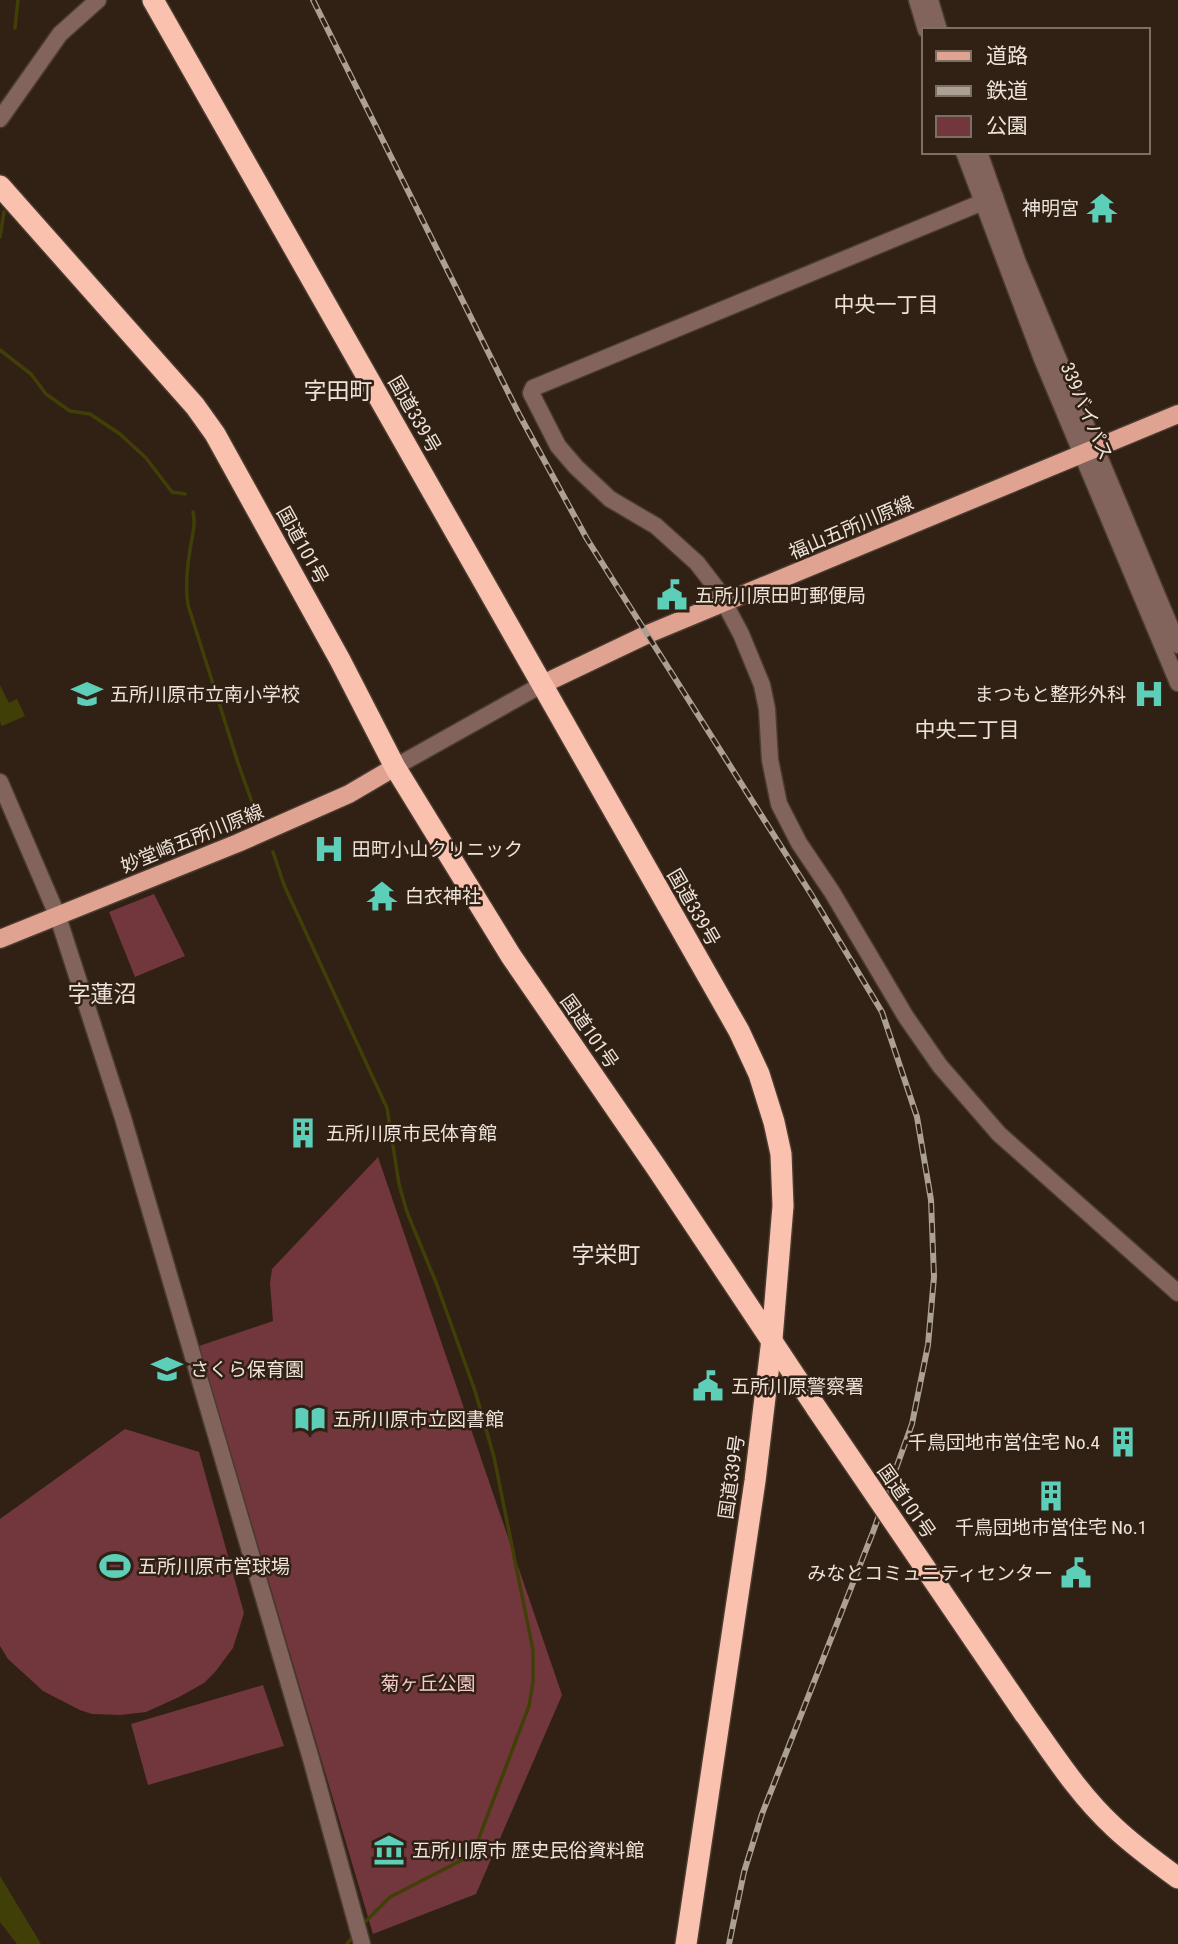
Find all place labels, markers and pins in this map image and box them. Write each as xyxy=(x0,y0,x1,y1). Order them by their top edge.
temple icon: 神明宮 xyxy=(1085,191,1119,225)
place label: 神明宮 xyxy=(1022,197,1079,220)
public building icon: 五所川原田町郵便局 xyxy=(655,578,689,612)
place label: 五所川原田町郵便局 xyxy=(695,584,866,607)
school or university icon: 五所川原市立南小学校 xyxy=(70,677,104,711)
hospital icon: まつもと整形外科 xyxy=(1132,677,1166,711)
place label: 五所川原市立南小学校 xyxy=(110,683,300,706)
place label: まつもと整形外科 xyxy=(974,683,1126,706)
hospital icon: 田町小山クリニック xyxy=(312,832,346,866)
place label: 田町小山クリニック xyxy=(352,838,523,861)
temple icon: 白衣神社 xyxy=(365,879,399,913)
place label: 白衣神社 xyxy=(405,885,481,908)
building icon: 五所川原市民体育館 xyxy=(286,1116,320,1150)
place label: 五所川原市民体育館 xyxy=(326,1122,497,1145)
school or university icon: さくら保育園 xyxy=(150,1352,184,1386)
place label: さくら保育園 xyxy=(190,1358,304,1381)
public building icon: 五所川原警察署 xyxy=(691,1369,725,1403)
place label: 五所川原警察署 xyxy=(731,1375,864,1398)
library icon: 五所川原市立図書館 xyxy=(293,1402,327,1436)
place label: 五所川原市立図書館 xyxy=(333,1408,504,1431)
building icon: 千鳥団地市営住宅 No.4 xyxy=(1106,1425,1140,1459)
place label: 千鳥団地市営住宅 No.4 xyxy=(908,1431,1100,1454)
building icon: 千鳥団地市営住宅 No.1 xyxy=(1034,1479,1068,1513)
place label: 千鳥団地市営住宅 No.1 xyxy=(955,1516,1147,1539)
sports icon: 五所川原市営球場 xyxy=(98,1549,132,1583)
place label: 五所川原市営球場 xyxy=(138,1555,290,1578)
public building icon: みなとコミュニティセンター xyxy=(1059,1556,1093,1590)
place label: みなとコミュニティセンター xyxy=(807,1562,1053,1585)
museum icon: 五所川原市 歴史民俗資料館 xyxy=(372,1833,406,1867)
place label: 五所川原市 歴史民俗資料館 xyxy=(412,1839,644,1862)

